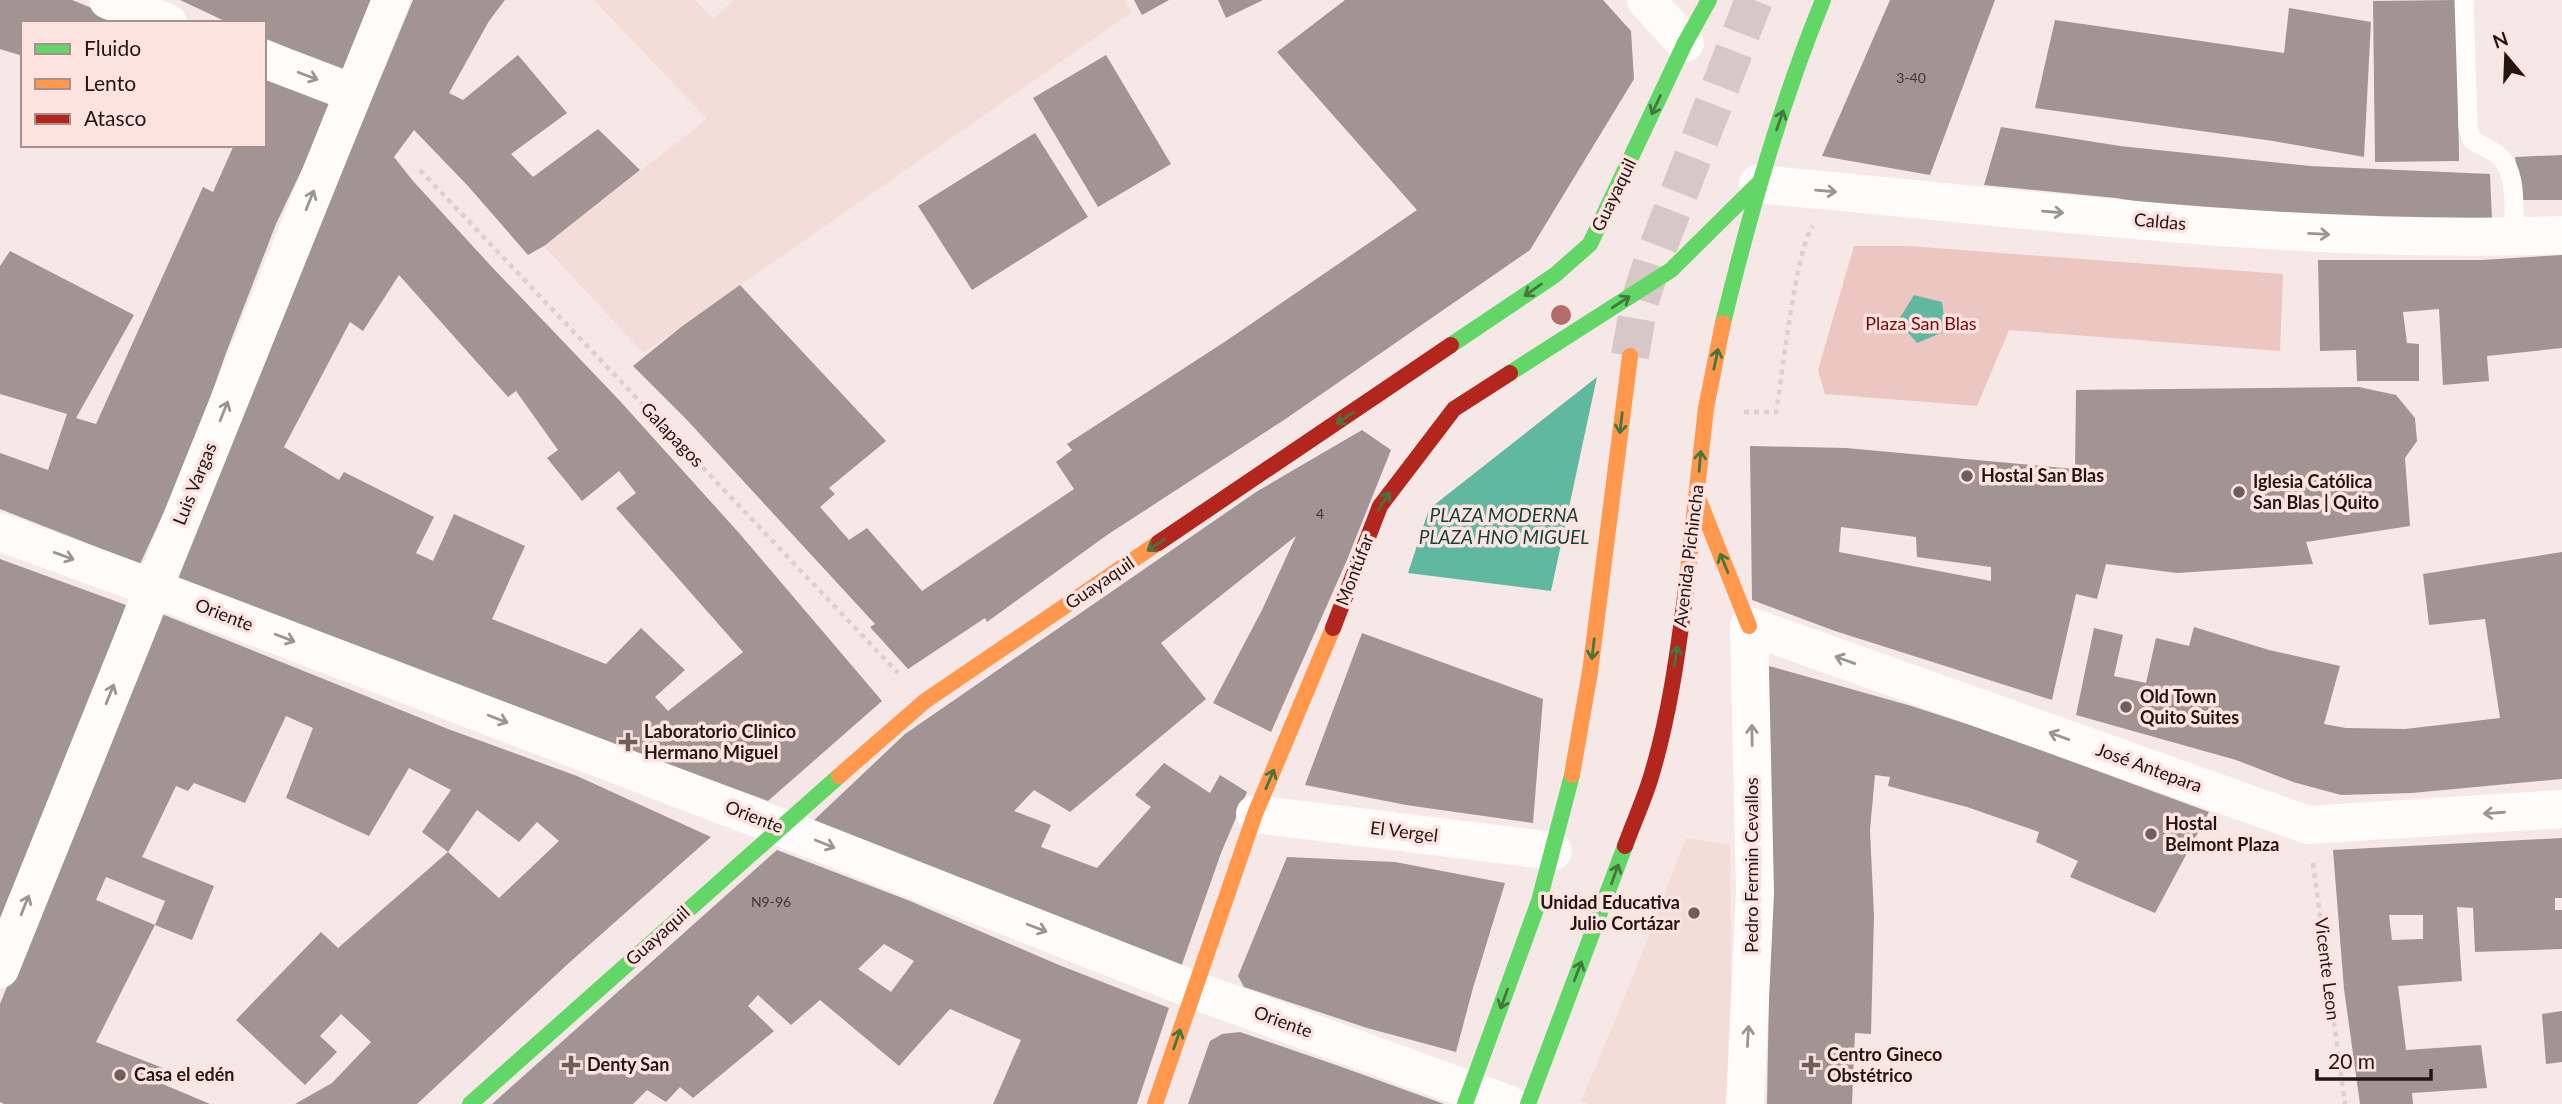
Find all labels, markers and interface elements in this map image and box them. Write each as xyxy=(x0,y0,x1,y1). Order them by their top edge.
legend xyxy=(21,21,266,147)
north arrow xyxy=(2471,21,2541,91)
text: N xyxy=(2490,26,2511,53)
text: Fluido xyxy=(84,35,141,60)
house number: 3-40 xyxy=(1896,69,1926,86)
text: Lento xyxy=(84,70,136,95)
one-way arrow xyxy=(297,71,319,83)
one-way arrow xyxy=(1649,93,1662,115)
text: Atasco xyxy=(84,105,146,130)
one-way arrow xyxy=(1775,109,1787,131)
street label: Guayaquil xyxy=(1586,154,1640,235)
one-way arrow xyxy=(1814,184,1837,197)
one-way arrow xyxy=(304,190,317,211)
one-way arrow xyxy=(2041,206,2063,219)
street label: Caldas xyxy=(2133,208,2187,234)
one-way arrow xyxy=(2307,227,2330,240)
one-way arrow xyxy=(1524,283,1543,297)
one-way arrow xyxy=(1610,295,1630,309)
park label: Plaza San Blas xyxy=(1865,312,1977,334)
one-way arrow xyxy=(1709,348,1723,371)
street label: Galapagos xyxy=(636,397,709,471)
one-way arrow xyxy=(219,401,232,422)
one-way arrow xyxy=(1336,411,1355,425)
one-way arrow xyxy=(1614,411,1627,434)
street label: Luis Vargas xyxy=(168,439,221,528)
one-way arrow xyxy=(1694,450,1707,473)
place label: Hostal San Blas xyxy=(1981,464,2104,486)
marker: Hostal San Blas xyxy=(1959,468,1975,484)
place label: Iglesia Católica San Blas | Quito xyxy=(2253,470,2379,513)
street label: Avenida Pichincha xyxy=(1668,483,1708,629)
marker: Iglesia Católica San Blas | Quito xyxy=(2231,484,2247,500)
one-way arrow xyxy=(1377,492,1391,511)
water label: PLAZA MODERNA PLAZA HNO MIGUEL xyxy=(1419,503,1589,548)
house number: 4 xyxy=(1316,505,1324,522)
street label: Montúfar xyxy=(1330,530,1378,609)
one-way arrow xyxy=(1147,538,1167,552)
one-way arrow xyxy=(53,550,75,563)
street label: Guayaquil xyxy=(1061,551,1138,613)
one-way arrow xyxy=(1717,552,1730,574)
street label: Oriente xyxy=(192,593,257,635)
one-way arrow xyxy=(274,633,296,646)
one-way arrow xyxy=(1586,637,1599,660)
one-way arrow xyxy=(1670,645,1683,668)
one-way arrow xyxy=(1834,653,1856,665)
one-way arrow xyxy=(105,684,118,706)
place label: Old Town Quito Suites xyxy=(2140,685,2239,728)
marker: Old Town Quito Suites xyxy=(2118,699,2134,715)
one-way arrow xyxy=(487,714,509,726)
place label: Laboratorio Clinico Hermano Miguel xyxy=(644,720,796,763)
one-way arrow xyxy=(1745,724,1758,747)
one-way arrow xyxy=(2049,729,2071,741)
marker: Laboratorio Clinico Hermano Miguel xyxy=(618,732,638,752)
street label: José Antepara xyxy=(2093,738,2205,796)
one-way arrow xyxy=(1264,769,1277,790)
street label: Pedro Fermin Cevallos xyxy=(1740,777,1762,953)
street label: Oriente xyxy=(722,795,787,837)
one-way arrow xyxy=(2483,807,2506,820)
place label: Hostal Belmont Plaza xyxy=(2165,812,2279,855)
street label: El Vergel xyxy=(1369,816,1439,846)
marker: Hostal Belmont Plaza xyxy=(2143,826,2159,842)
one-way arrow xyxy=(814,839,835,852)
one-way arrow xyxy=(1609,864,1622,886)
place label: Unidad Educativa Julio Cortázar xyxy=(1540,891,1680,934)
house number: N9-96 xyxy=(751,893,791,910)
one-way arrow xyxy=(20,895,33,917)
street label: Guayaquil xyxy=(621,901,694,970)
marker: Unidad Educativa Julio Cortázar xyxy=(1686,905,1702,921)
street label: Vicente Leon xyxy=(2311,916,2345,1021)
one-way arrow xyxy=(1025,922,1047,935)
one-way arrow xyxy=(1573,961,1586,983)
one-way arrow xyxy=(1497,988,1510,1010)
street label: Oriente xyxy=(1251,1000,1316,1042)
one-way arrow xyxy=(1742,1025,1755,1048)
one-way arrow xyxy=(1172,1029,1184,1051)
scale bar xyxy=(2317,1038,2431,1082)
place label: Centro Gineco Obstétrico xyxy=(1827,1043,1942,1086)
text: 20 m xyxy=(2328,1048,2375,1073)
place label: Denty San xyxy=(587,1053,669,1075)
marker: Denty San xyxy=(561,1055,581,1075)
marker: Centro Gineco Obstétrico xyxy=(1801,1055,1821,1075)
place label: Casa el edén xyxy=(134,1063,235,1085)
marker: Casa el edén xyxy=(112,1067,128,1083)

